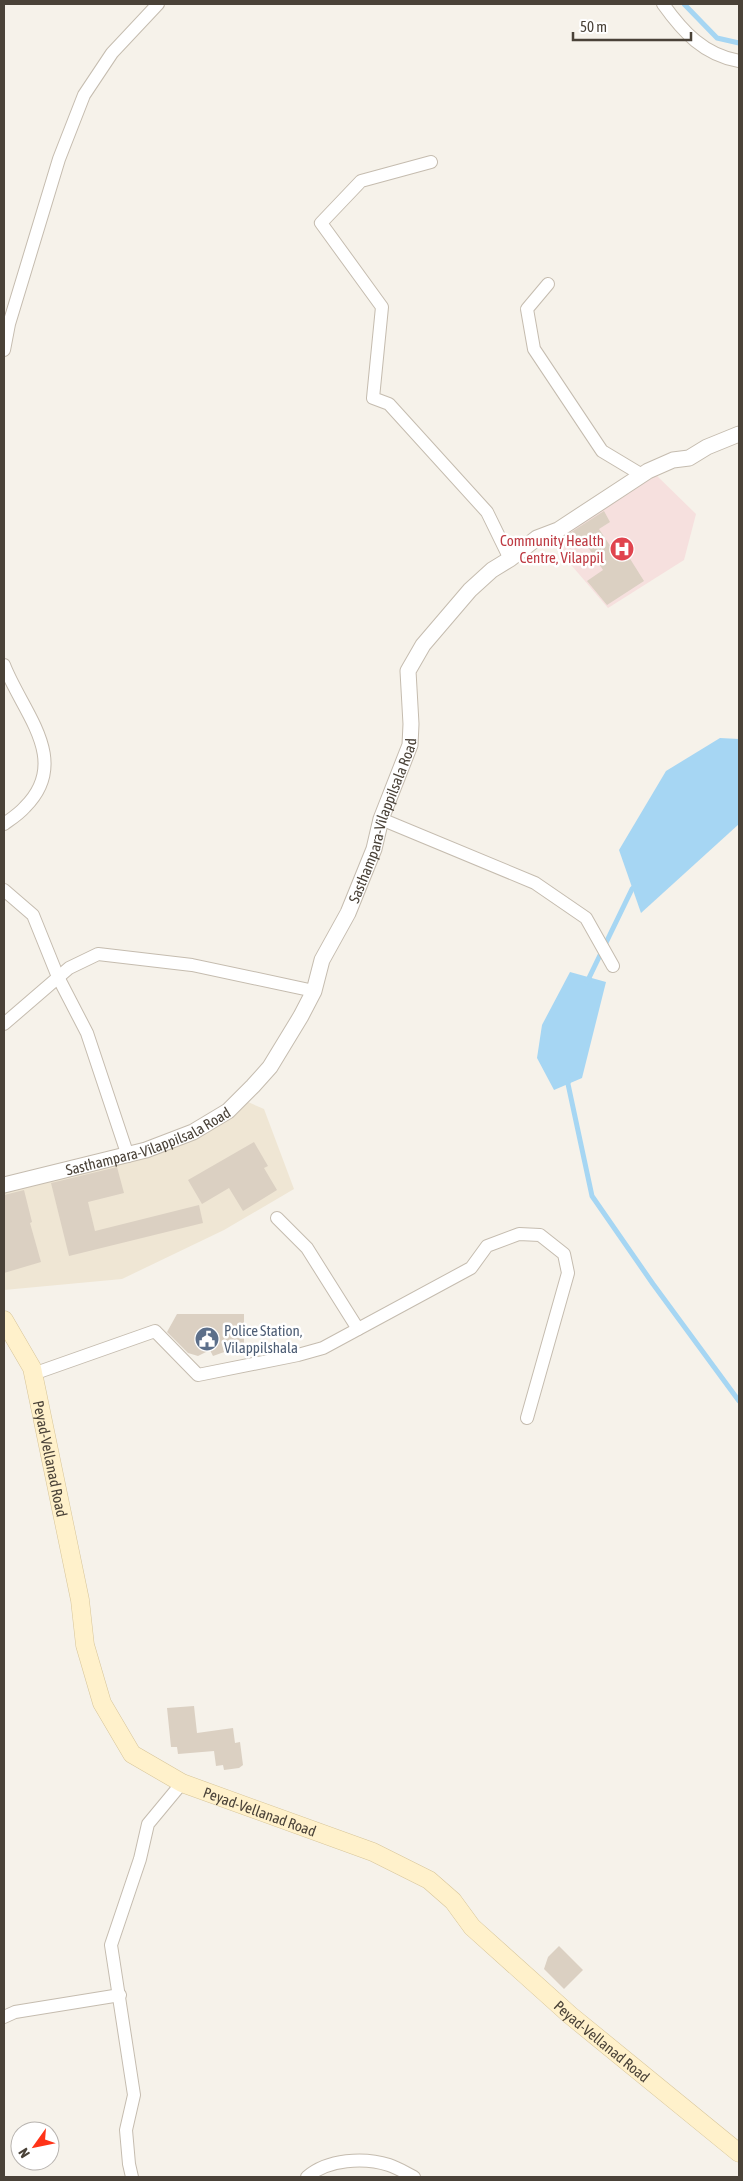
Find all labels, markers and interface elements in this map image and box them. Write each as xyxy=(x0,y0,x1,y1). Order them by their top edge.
scale bar xyxy=(573,10,690,42)
text: 50 m xyxy=(580,18,607,35)
place label: Community Health Centre, Vilappil xyxy=(500,532,604,566)
hospital icon: Community Health Centre, Vilappil xyxy=(609,536,635,562)
street label: Sasthampara-Vilappilsala Road xyxy=(345,738,419,905)
street label: Sasthampara-Vilappilsala Road xyxy=(64,1103,233,1178)
place label: Police Station, Vilappilshala xyxy=(224,1322,303,1356)
public building icon: Police Station, Vilappilshala xyxy=(194,1326,220,1352)
street label: Peyad-Vellanad Road xyxy=(30,1399,71,1518)
street label: Peyad-Vellanad Road xyxy=(201,1783,319,1839)
street label: Peyad-Vellanad Road xyxy=(551,1997,653,2085)
north arrow xyxy=(10,2121,60,2171)
text: N xyxy=(15,2145,33,2161)

